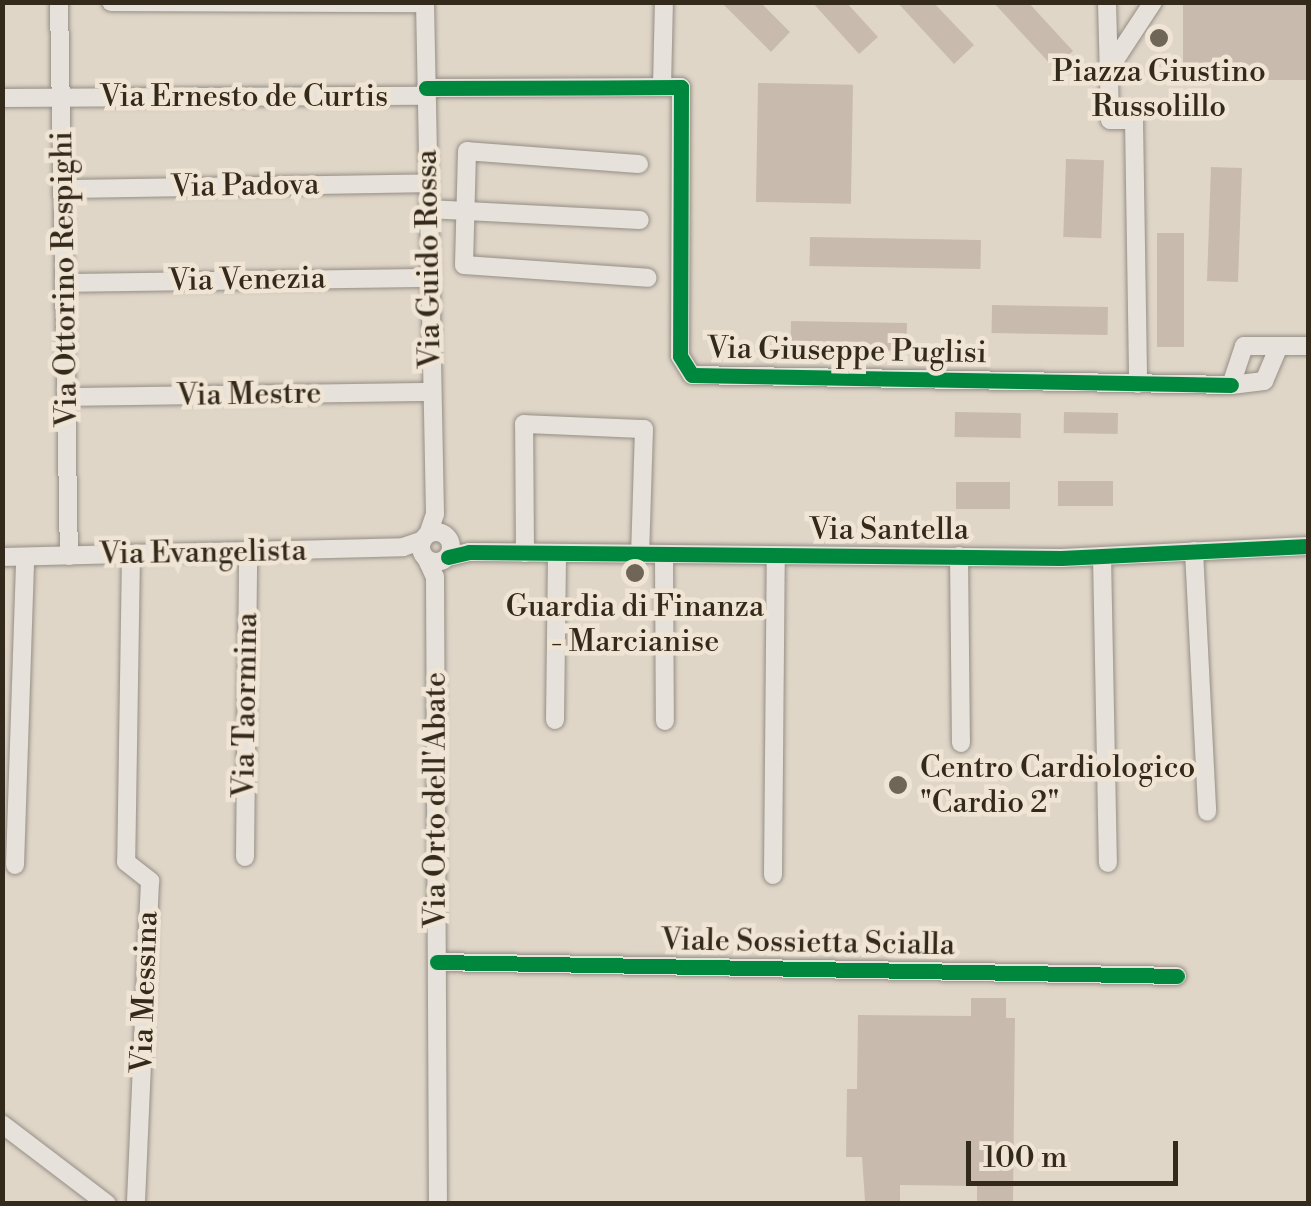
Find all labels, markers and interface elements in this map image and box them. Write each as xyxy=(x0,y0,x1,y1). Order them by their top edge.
marker: Piazza Giustino Russolillo xyxy=(1148,27,1170,49)
place label: Piazza Giustino Russolillo xyxy=(1052,54,1266,124)
street label: Via Ernesto de Curtis xyxy=(100,79,388,115)
street label: Via Ottorino Respighi xyxy=(44,131,86,427)
street label: Via Guido Rossa xyxy=(409,149,449,369)
street label: Via Padova xyxy=(170,167,320,205)
street label: Via Venezia xyxy=(168,261,326,299)
street label: Via Giuseppe Puglisi xyxy=(707,331,987,371)
street label: Via Mestre xyxy=(176,376,322,414)
street label: Via Santella xyxy=(809,512,969,548)
street label: Via Evangelista xyxy=(99,533,307,573)
marker: Guardia di Finanza - Marcianise xyxy=(624,562,646,584)
place label: Guardia di Finanza - Marcianise xyxy=(506,589,764,660)
street label: Via Taormina xyxy=(226,612,266,798)
street label: Via Orto dell'Abate xyxy=(418,672,454,928)
place label: Centro Cardiologico "Cardio 2" xyxy=(920,750,1195,820)
marker: Centro Cardiologico "Cardio 2" xyxy=(885,772,911,798)
street label: Via Messina xyxy=(124,910,166,1074)
street label: Viale Sossietta Scialla xyxy=(661,922,955,964)
scale bar xyxy=(971,1121,1184,1183)
text: 100 m xyxy=(983,1139,1067,1177)

